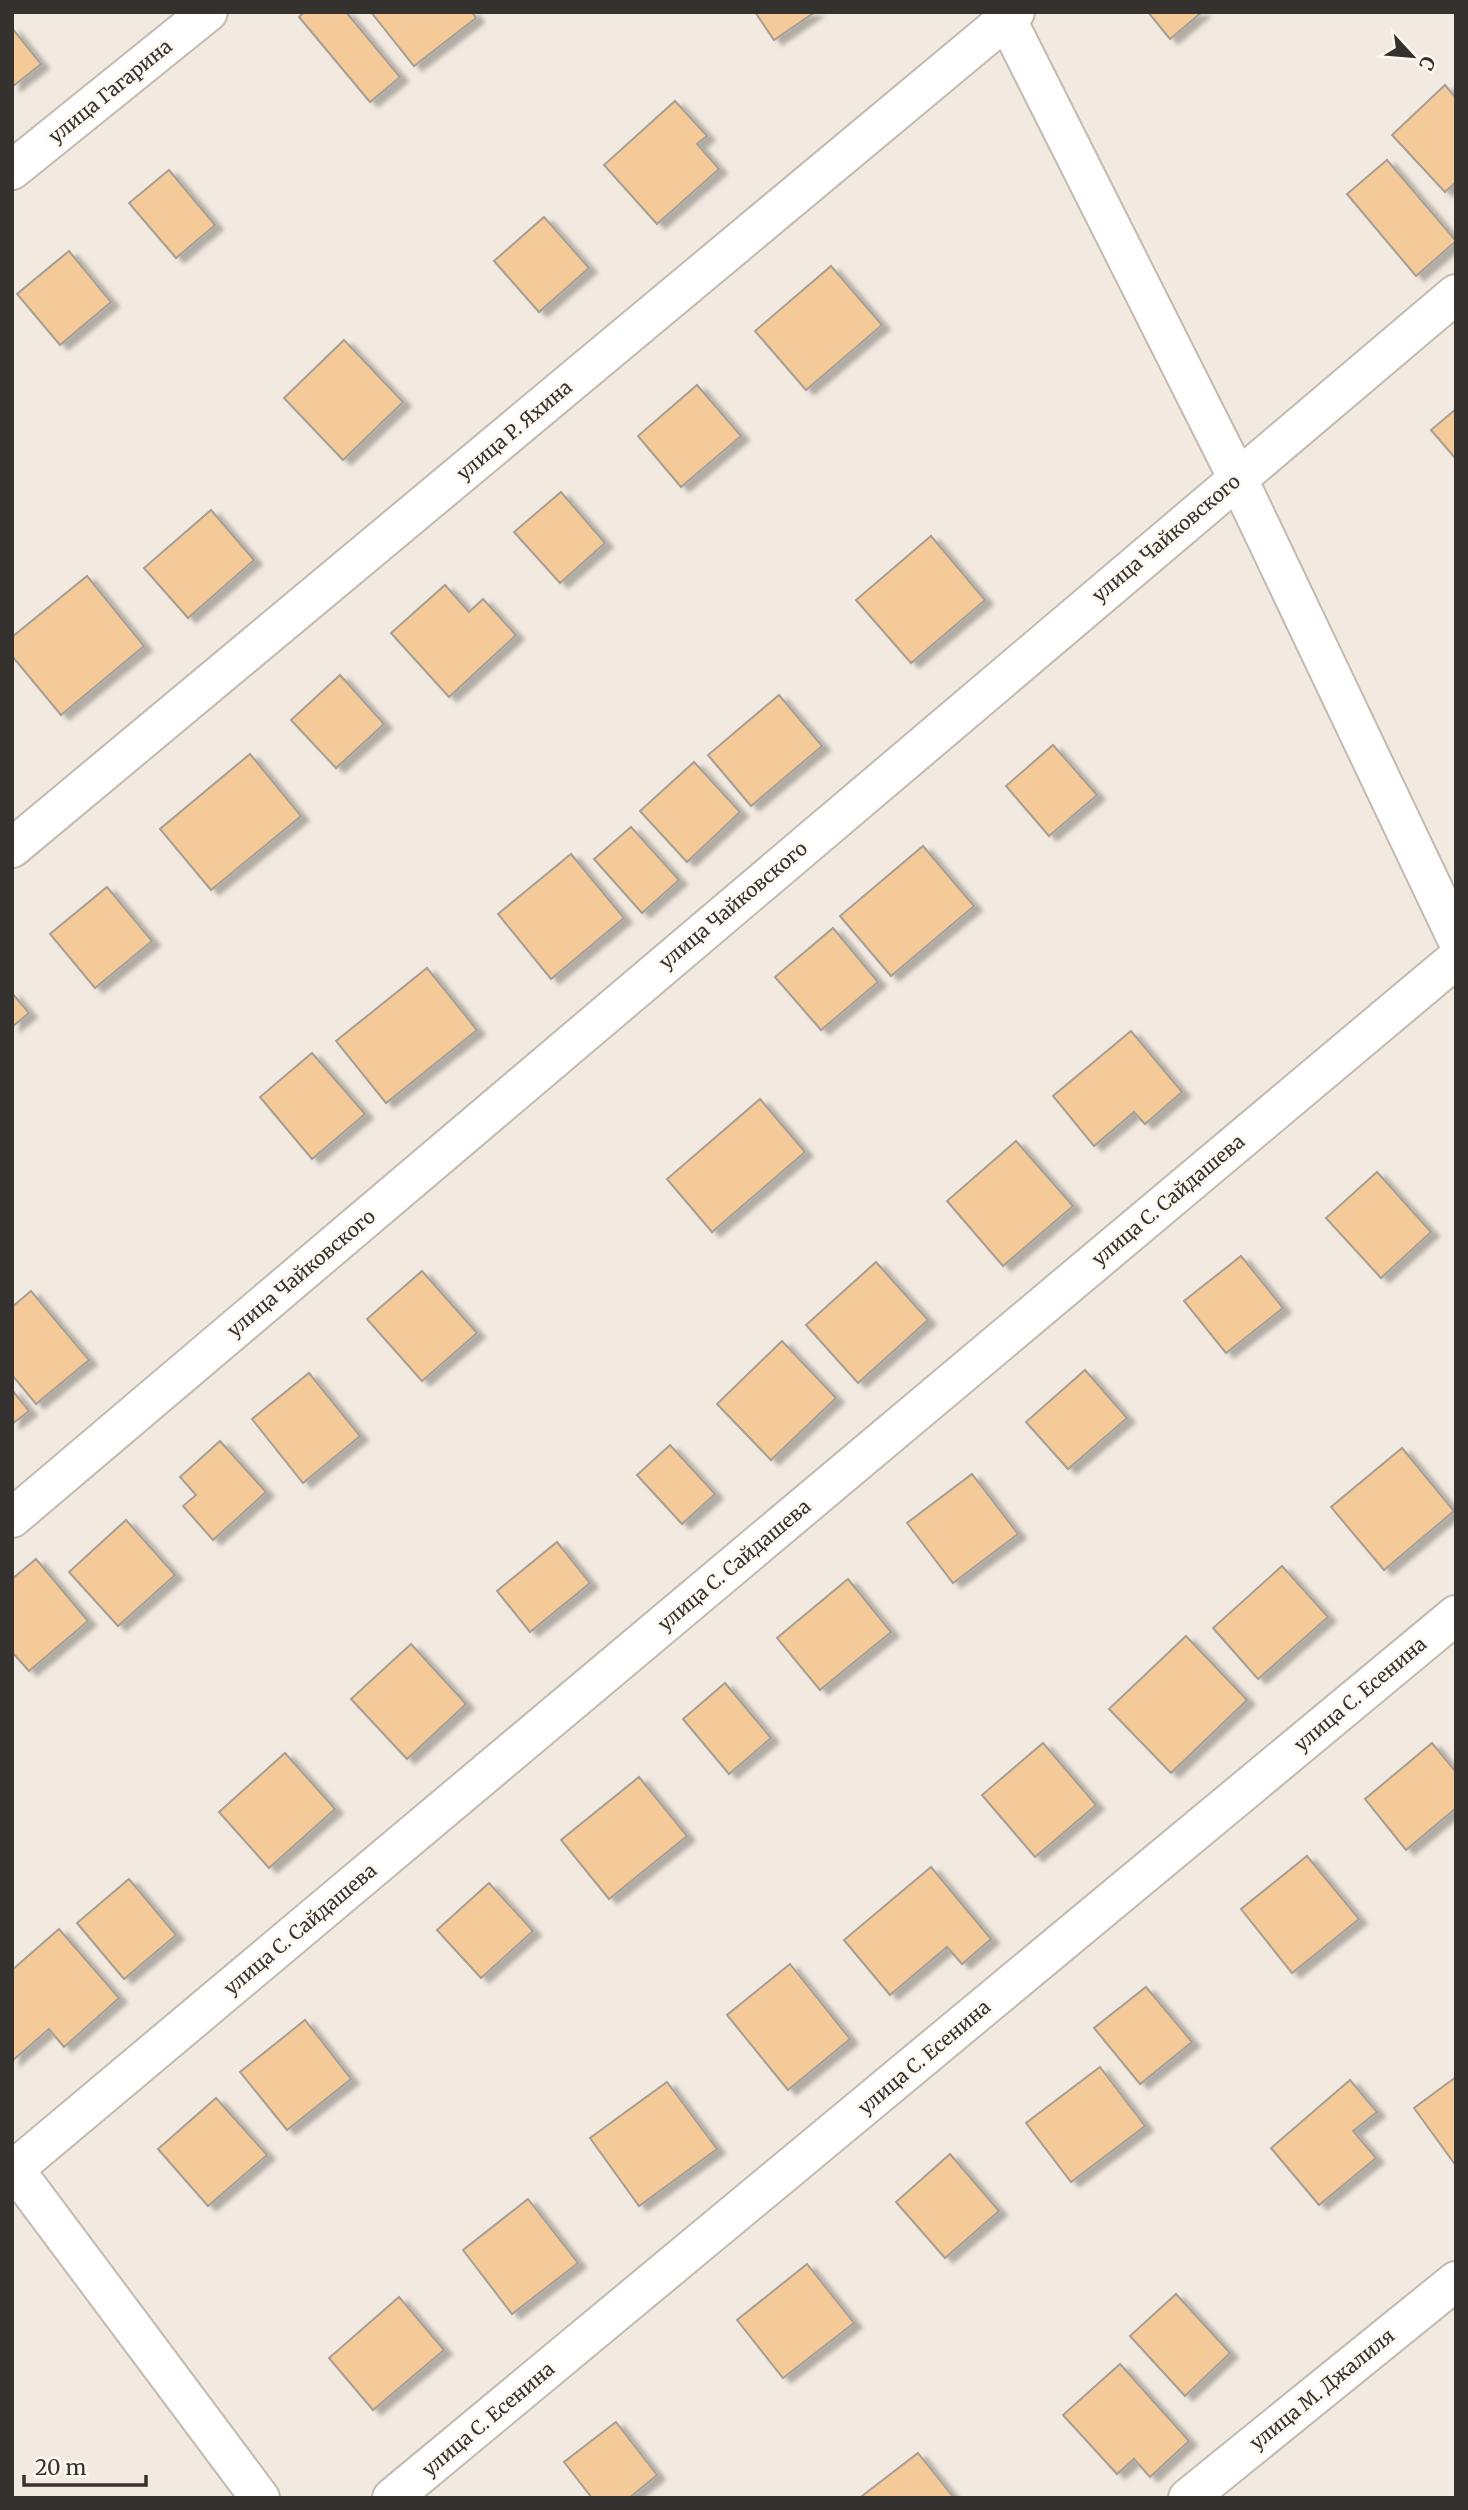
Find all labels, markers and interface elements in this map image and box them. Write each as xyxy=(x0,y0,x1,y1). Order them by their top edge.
north arrow xyxy=(1377,21,1447,91)
street label: улица Гагарина xyxy=(44,34,176,148)
text: С xyxy=(1414,53,1441,74)
street label: улица Р. Яхина xyxy=(452,375,576,485)
street label: улица Чайковского xyxy=(1087,469,1245,607)
street label: улица Чайковского xyxy=(654,836,812,974)
street label: улица С. Сайдашева xyxy=(1087,1129,1249,1271)
street label: улица Чайковского xyxy=(222,1204,380,1342)
street label: улица С. Сайдашева xyxy=(653,1494,815,1636)
street label: улица С. Есенина xyxy=(1289,1632,1431,1756)
street label: улица С. Сайдашева xyxy=(219,1858,381,2000)
street label: улица С. Есенина xyxy=(853,1995,995,2119)
street label: улица М. Джалиля xyxy=(1245,2323,1399,2455)
street label: улица С. Есенина xyxy=(417,2357,559,2481)
scale bar xyxy=(24,2444,147,2488)
text: 20 m xyxy=(35,2454,87,2481)

